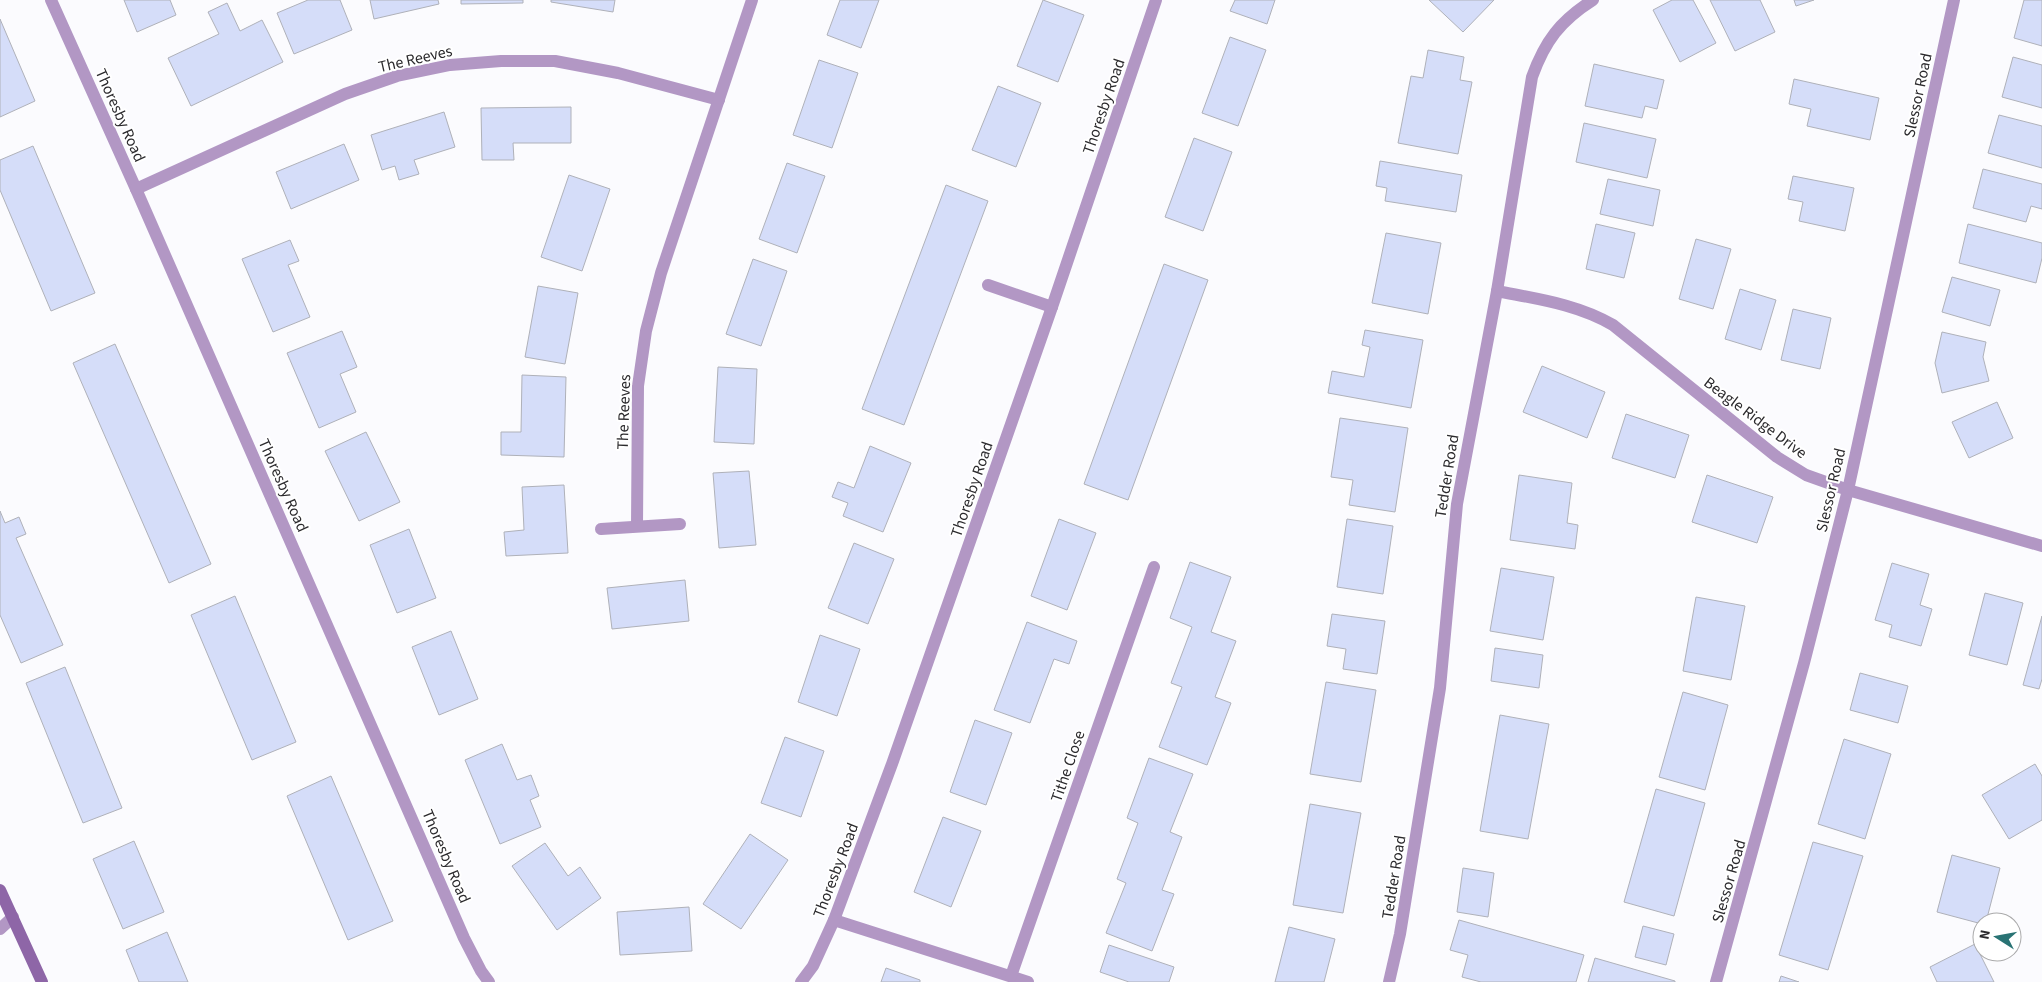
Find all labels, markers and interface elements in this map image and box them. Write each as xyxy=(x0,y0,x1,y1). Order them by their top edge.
street label: The Reeves xyxy=(376,40,455,78)
street label: Slessor Road xyxy=(1898,51,1938,139)
street label: Thoresby Road xyxy=(1077,56,1131,157)
street label: Thoresby Road xyxy=(90,65,150,165)
street label: Beagle Ridge Drive xyxy=(1699,372,1812,464)
street label: The Reeves xyxy=(612,374,636,450)
street label: Tedder Road xyxy=(1430,433,1464,519)
street label: Thoresby Road xyxy=(253,435,313,535)
street label: Thoresby Road xyxy=(945,439,999,540)
street label: Slessor Road xyxy=(1811,446,1851,534)
street label: Tithe Close xyxy=(1045,728,1090,805)
street label: Thoresby Road xyxy=(416,806,476,907)
street label: Thoresby Road xyxy=(808,820,864,921)
street label: Tedder Road xyxy=(1377,834,1411,920)
street label: Slessor Road xyxy=(1707,837,1751,926)
north arrow xyxy=(1972,912,2022,962)
text: N xyxy=(1975,928,1996,941)

